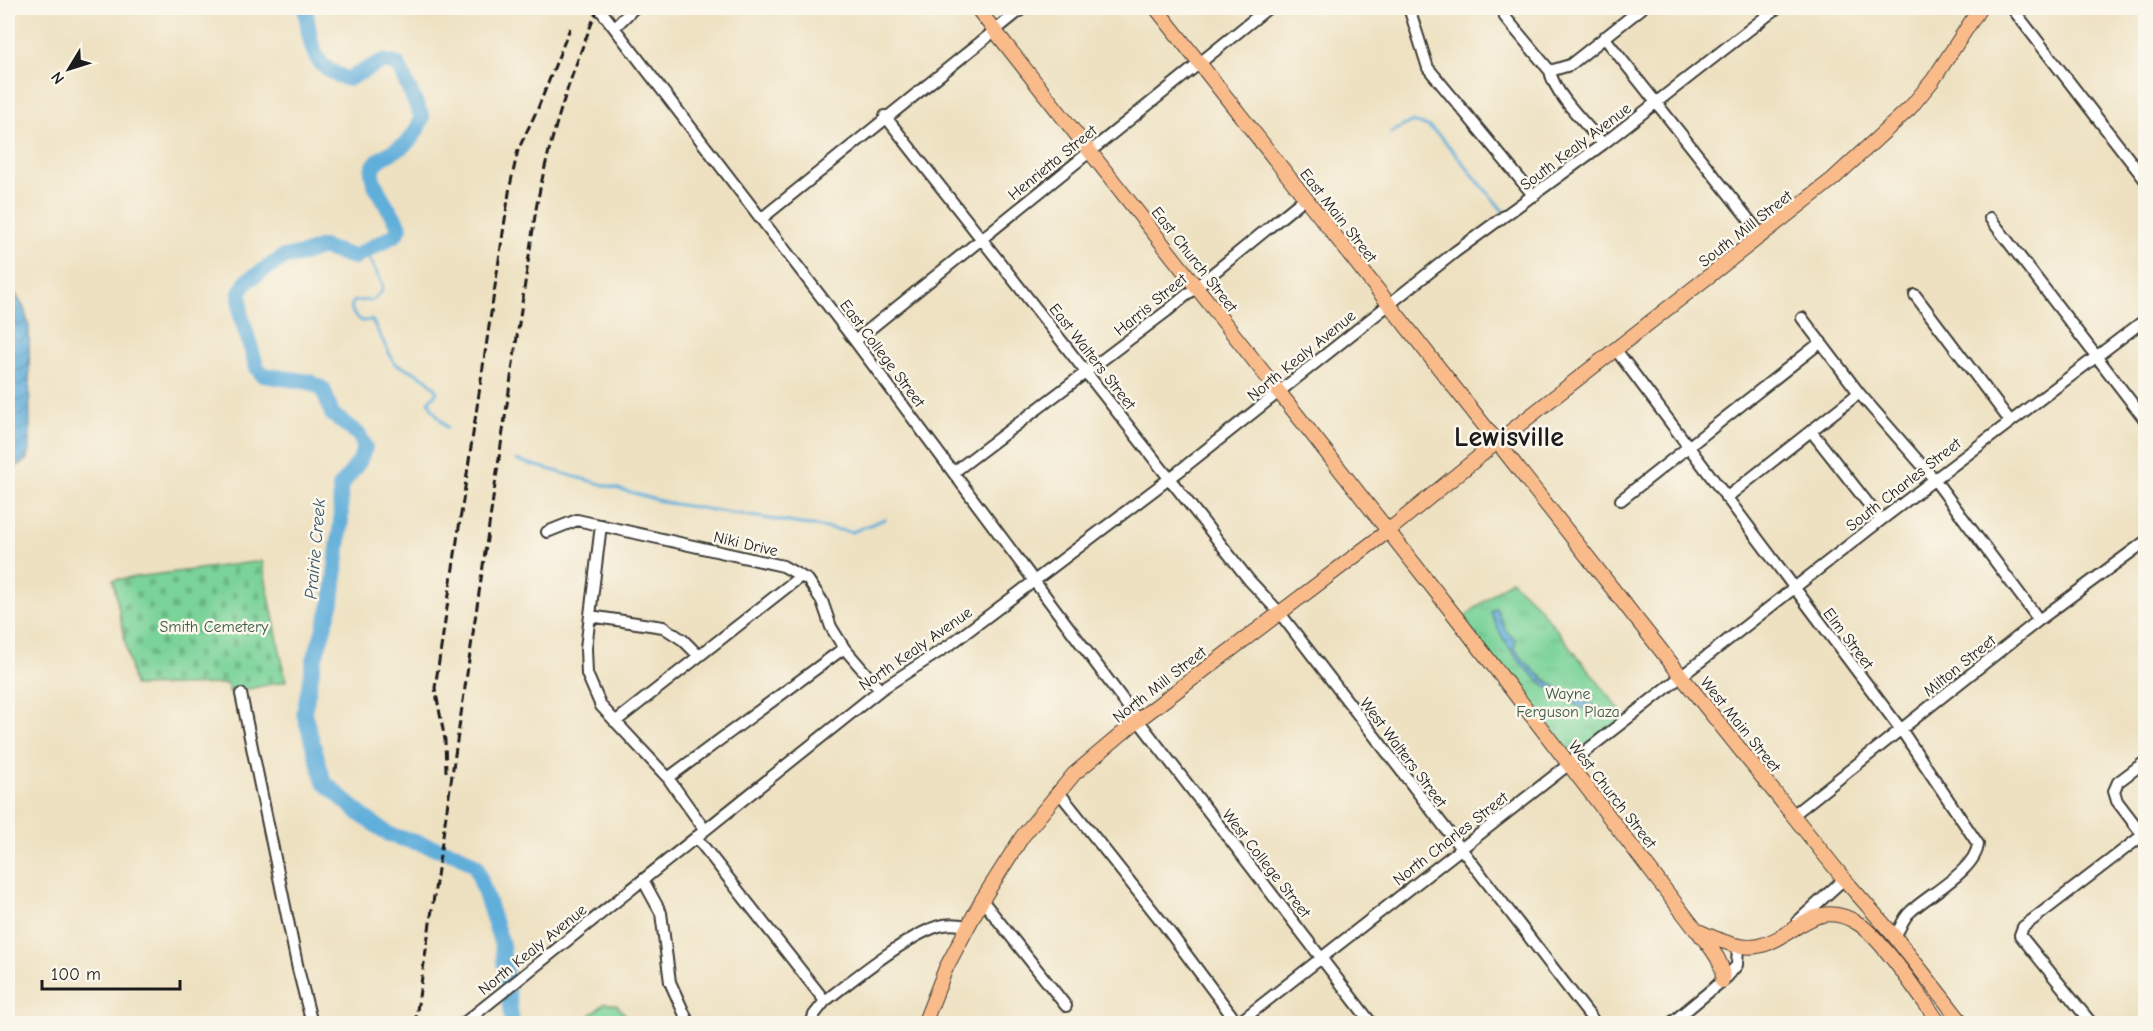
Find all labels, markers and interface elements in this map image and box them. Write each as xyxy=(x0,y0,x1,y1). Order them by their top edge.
north arrow xyxy=(39,39,99,99)
text: N xyxy=(48,68,68,87)
street label: South Kealy Avenue xyxy=(1517,99,1634,194)
street label: Henrietta Street xyxy=(1005,121,1101,204)
street label: East Main Street xyxy=(1296,165,1381,266)
street label: South Mill Street xyxy=(1695,187,1796,271)
street label: East Church Street xyxy=(1148,203,1241,316)
street label: Harris Street xyxy=(1111,270,1191,340)
street label: East College Street xyxy=(836,296,929,411)
street label: East Walters Street xyxy=(1045,300,1139,414)
street label: North Kealy Avenue xyxy=(1244,307,1359,405)
district label: Lewisville xyxy=(1454,421,1564,453)
street label: South Charles Street xyxy=(1843,434,1965,535)
water label: Prairie Creek xyxy=(301,498,330,600)
street label: Niki Drive xyxy=(712,528,780,560)
street label: North Kealy Avenue xyxy=(856,603,976,695)
street label: Elm Street xyxy=(1819,605,1877,673)
park label: Smith Cemetery xyxy=(160,618,269,636)
street label: Milton Street xyxy=(1920,631,2000,700)
street label: North Mill Street xyxy=(1109,643,1210,727)
street label: West Main Street xyxy=(1696,674,1784,776)
park label: Wayne Ferguson Plaza xyxy=(1516,685,1620,721)
street label: West Walters Street xyxy=(1356,694,1451,811)
street label: West Church Street xyxy=(1565,737,1660,852)
street label: North Charles Street xyxy=(1390,788,1512,889)
street label: West College Street xyxy=(1218,806,1314,922)
street label: North Kealy Avenue xyxy=(475,901,590,999)
scale bar xyxy=(42,953,180,991)
text: 100 m xyxy=(51,964,101,985)

